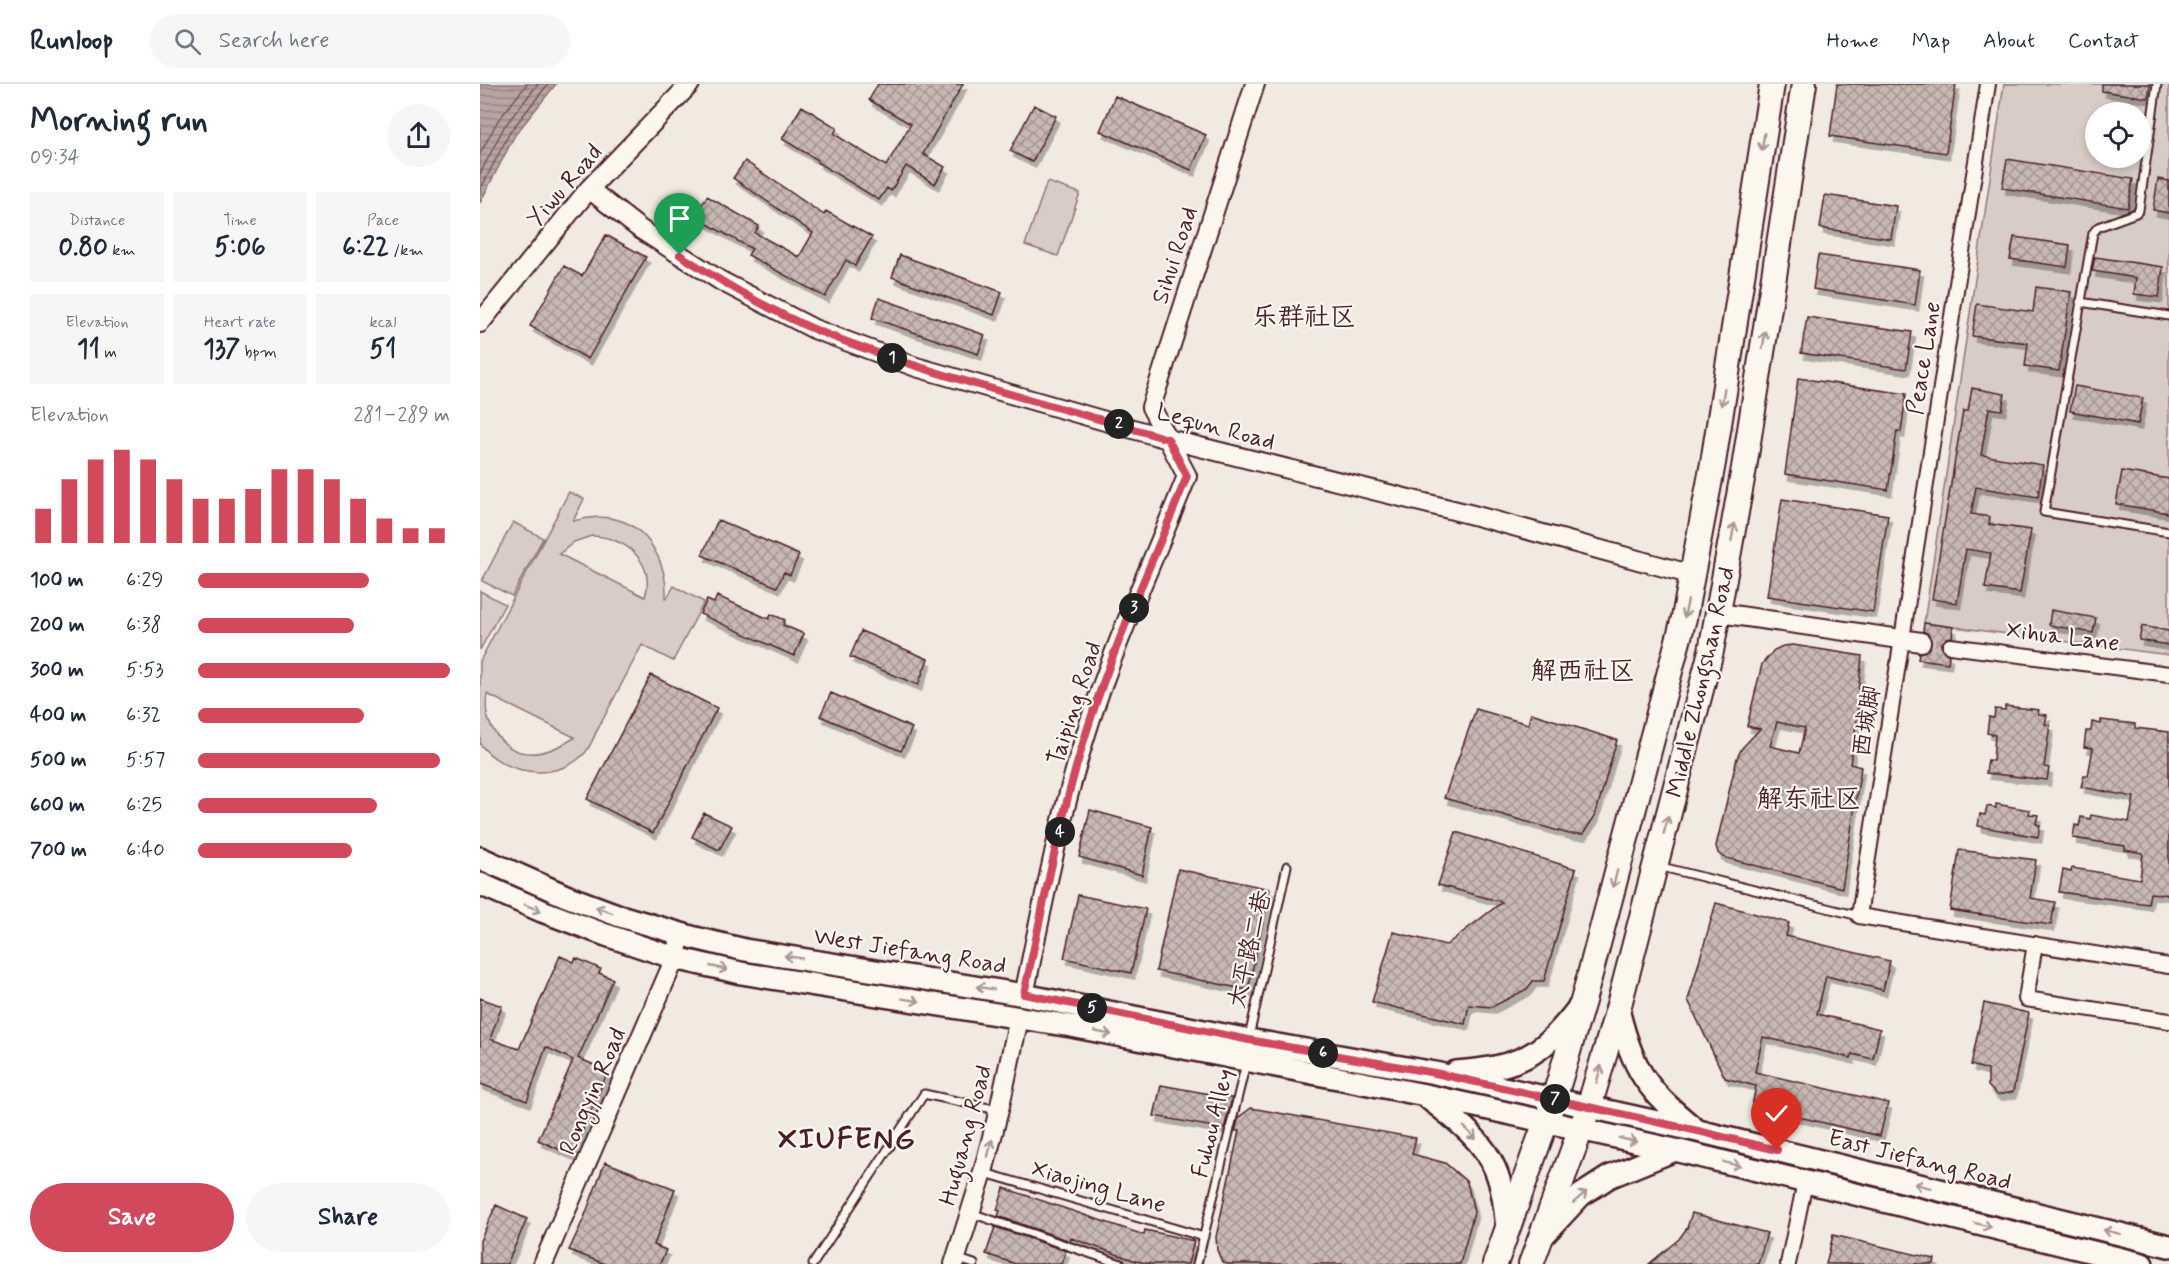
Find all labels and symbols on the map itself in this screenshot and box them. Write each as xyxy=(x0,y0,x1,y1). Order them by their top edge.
one-way arrow xyxy=(1757,131,1768,151)
street label: Yiwu Road xyxy=(520,138,610,234)
pin xyxy=(654,193,705,255)
street label: Sihui Road xyxy=(1145,203,1206,308)
street label: Peace Lane xyxy=(1900,299,1949,417)
district label: 乐群社区 xyxy=(1252,301,1356,335)
one-way arrow xyxy=(1759,331,1770,350)
pin: 1 xyxy=(877,343,907,373)
one-way arrow xyxy=(1718,386,1729,406)
street label: Lequn Road xyxy=(1153,397,1278,458)
pin: 2 xyxy=(1104,409,1134,439)
one-way arrow xyxy=(1728,523,1739,543)
street label: Middle Zhongshan Road xyxy=(1660,564,1746,801)
pin: 3 xyxy=(1119,593,1149,623)
one-way arrow xyxy=(1680,599,1691,619)
street label: Xihua Lane xyxy=(2004,615,2121,660)
street label: Taiping Road xyxy=(1041,638,1110,769)
district label: 解西社区 xyxy=(1531,655,1635,689)
street label: 西城脚 xyxy=(1847,683,1888,759)
district label: 解东社区 xyxy=(1757,783,1861,817)
one-way arrow xyxy=(1661,815,1672,834)
pin: 4 xyxy=(1045,817,1075,847)
one-way arrow xyxy=(1609,869,1620,888)
street label: 太平路二巷 xyxy=(1222,887,1279,1011)
one-way arrow xyxy=(524,903,542,914)
one-way arrow xyxy=(595,903,614,914)
street label: West Jiefang Road xyxy=(811,921,1008,982)
one-way arrow xyxy=(783,952,803,963)
one-way arrow xyxy=(708,963,728,974)
one-way arrow xyxy=(976,983,996,994)
pin: 5 xyxy=(1077,993,1107,1023)
one-way arrow xyxy=(900,995,920,1006)
street label: Rongyin Road xyxy=(553,1023,636,1161)
one-way arrow xyxy=(1093,1028,1112,1039)
pin: 6 xyxy=(1308,1038,1338,1068)
street label: Huguang Road xyxy=(933,1062,1003,1210)
one-way arrow xyxy=(1594,1065,1605,1084)
street label: Fuhou Alley xyxy=(1185,1066,1242,1181)
pin: 7 xyxy=(1540,1084,1570,1114)
pin xyxy=(1751,1088,1802,1150)
district label: XIUFENG xyxy=(778,1120,916,1159)
street label: East Jiefang Road xyxy=(1825,1123,2014,1198)
one-way arrow xyxy=(1462,1126,1477,1141)
one-way arrow xyxy=(1618,1135,1637,1146)
one-way arrow xyxy=(984,1139,996,1158)
street label: Xiaojing Lane xyxy=(1027,1153,1169,1223)
one-way arrow xyxy=(1722,1159,1741,1171)
one-way arrow xyxy=(1913,1180,1932,1192)
one-way arrow xyxy=(1572,1190,1587,1204)
one-way arrow xyxy=(1973,1220,1992,1232)
one-way arrow xyxy=(2103,1225,2122,1237)

